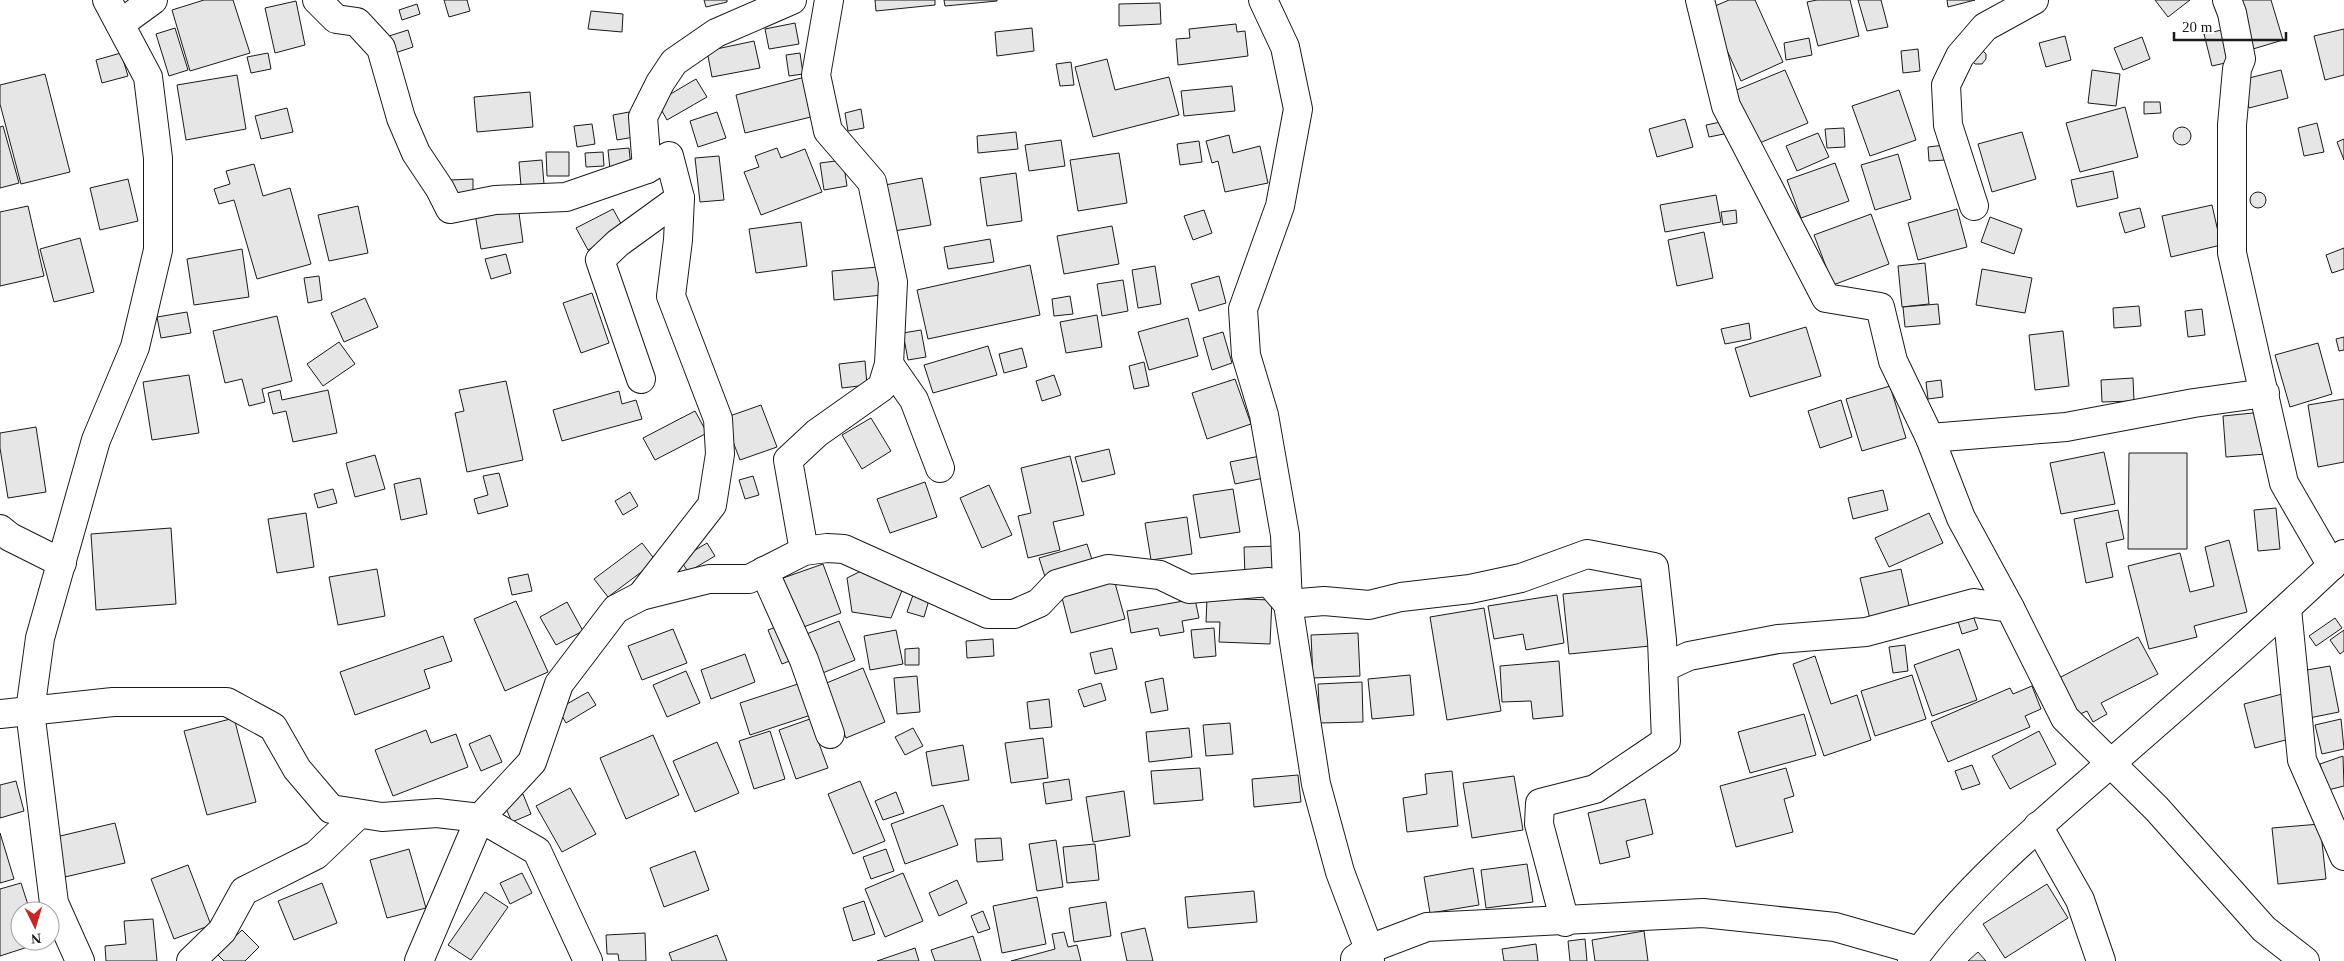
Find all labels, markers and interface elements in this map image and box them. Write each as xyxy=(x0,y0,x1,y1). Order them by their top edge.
scale bar xyxy=(2174,10,2286,42)
text: 20 m xyxy=(2182,19,2213,35)
north arrow xyxy=(10,901,60,951)
text: N xyxy=(30,931,42,946)

